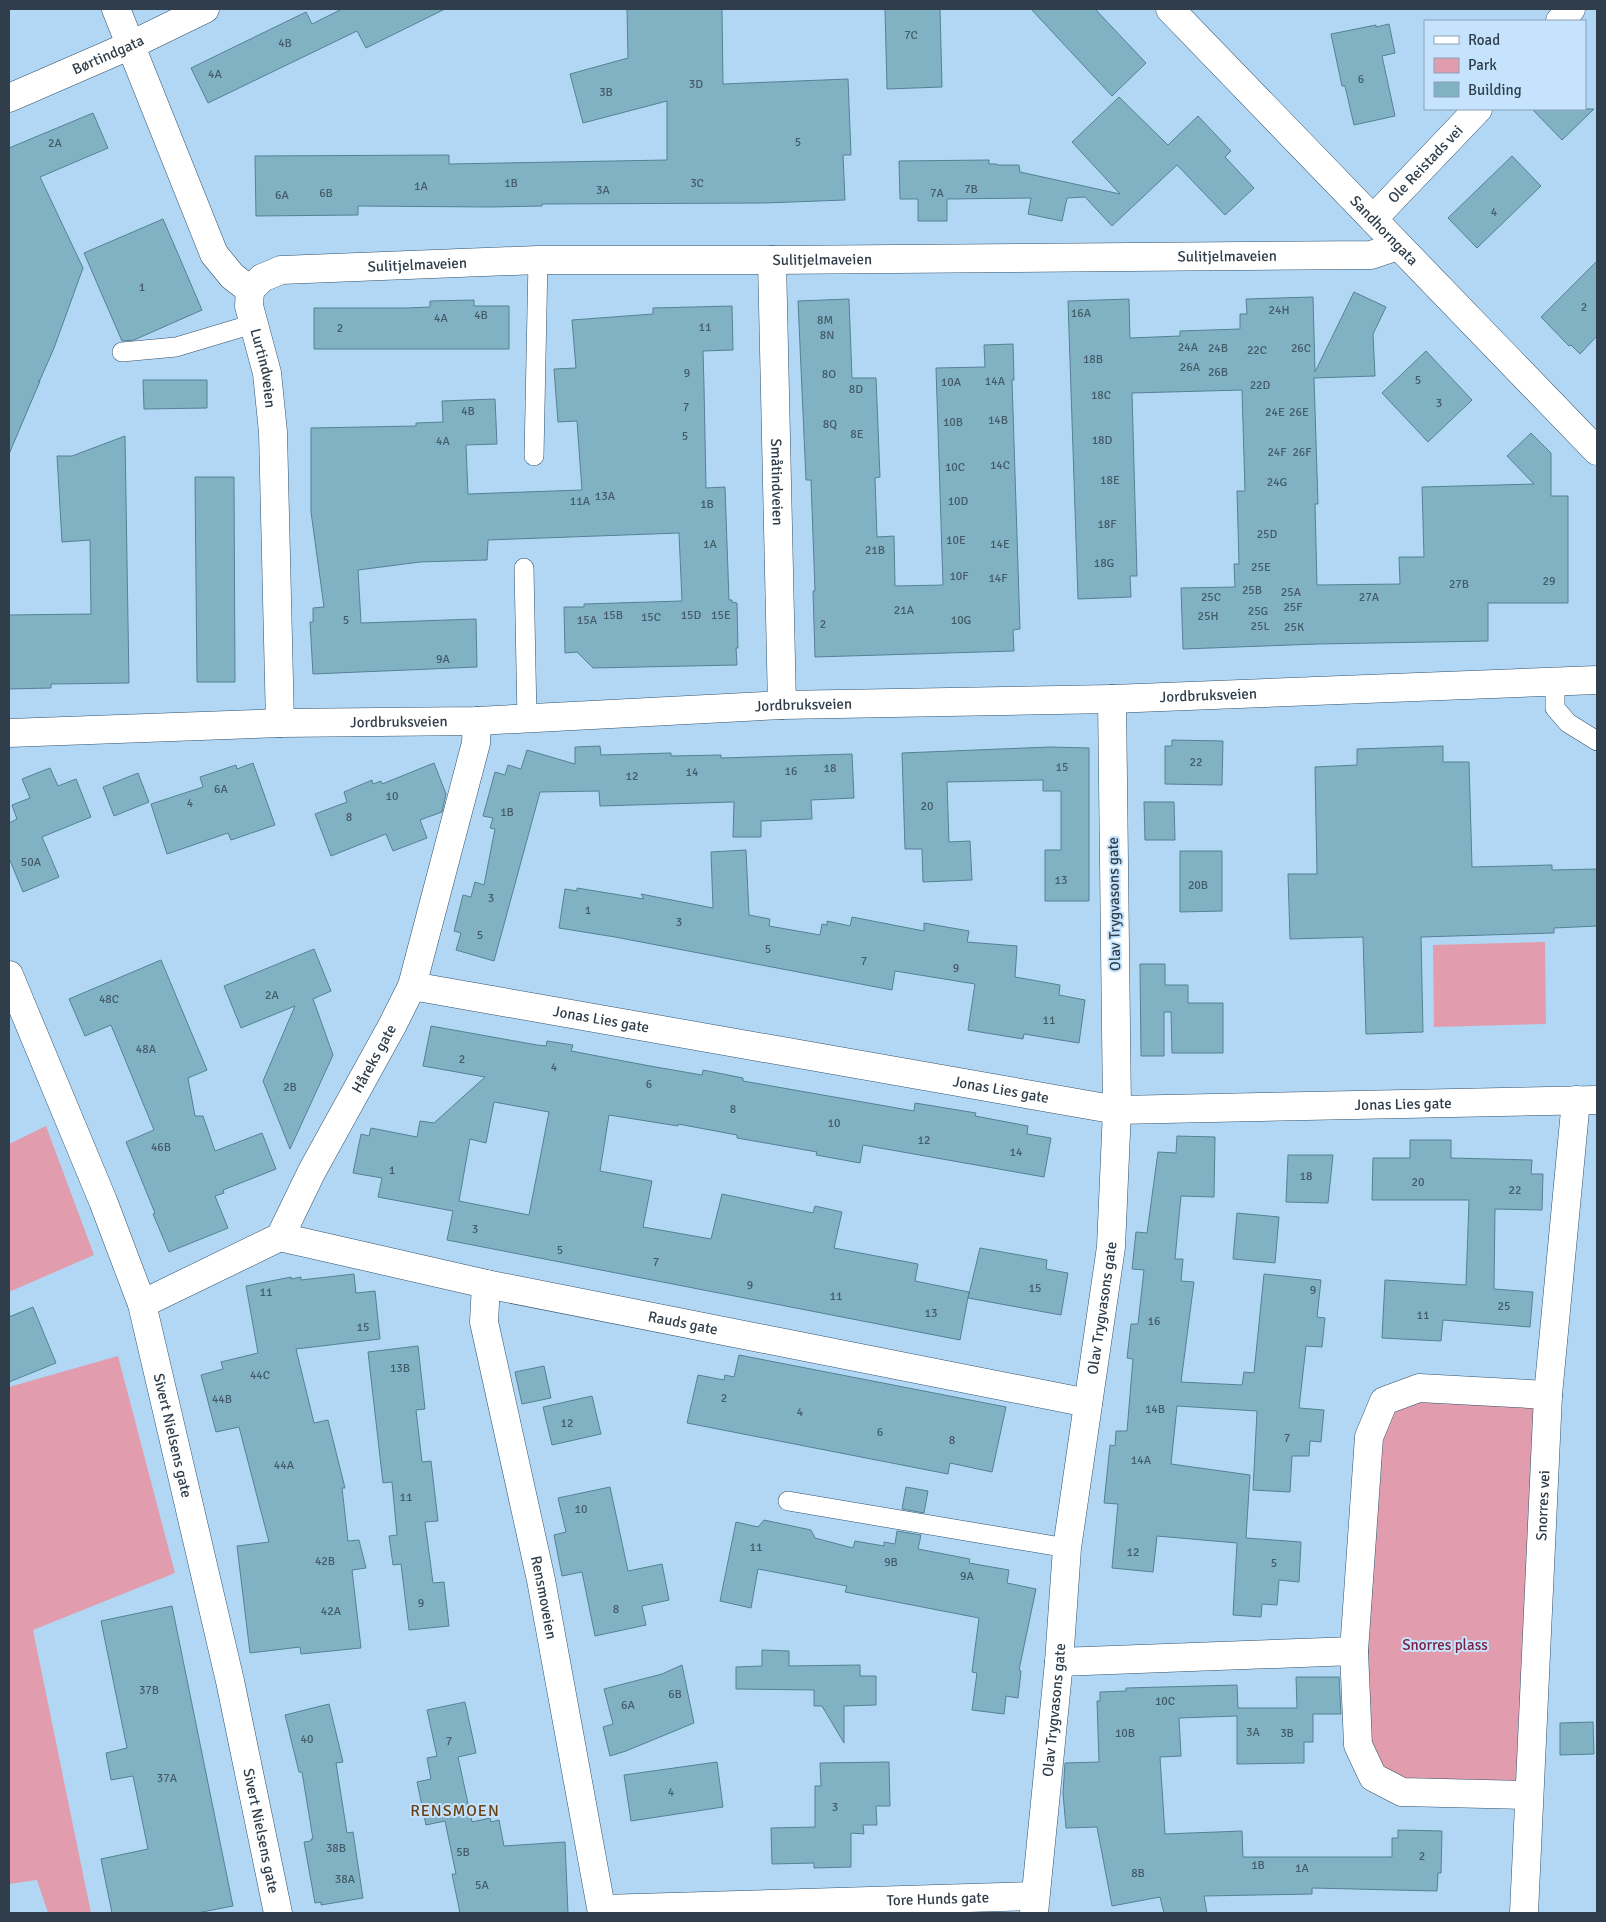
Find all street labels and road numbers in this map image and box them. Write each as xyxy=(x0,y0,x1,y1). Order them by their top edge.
street label: Børtindgata xyxy=(69,31,147,78)
street label: Ole Reistads vei xyxy=(1384,121,1467,207)
street label: Sandhorngata xyxy=(1346,192,1422,269)
street label: Sulitjelmaveien xyxy=(1177,247,1277,266)
street label: Sulitjelmaveien xyxy=(772,250,872,269)
street label: Sulitjelmaveien xyxy=(367,254,467,276)
street label: Lurtindveien xyxy=(246,326,280,409)
street label: Småtindveien xyxy=(767,438,787,526)
street label: Jordbruksveien xyxy=(1159,684,1257,706)
street label: Jordbruksveien xyxy=(754,695,852,715)
street label: Jordbruksveien xyxy=(350,712,448,731)
street label: Olav Trygvasons gate xyxy=(1104,837,1124,971)
street label: Jonas Lies gate xyxy=(552,1002,651,1037)
street label: Håreks gate xyxy=(348,1021,400,1096)
street label: Jonas Lies gate xyxy=(952,1072,1050,1107)
street label: Jonas Lies gate xyxy=(1354,1094,1452,1114)
street label: Olav Trygvasons gate xyxy=(1083,1241,1120,1376)
street label: Rauds gate xyxy=(647,1307,719,1339)
street label: Sivert Nielsens gate xyxy=(149,1372,196,1500)
street label: Snorres vei xyxy=(1532,1470,1554,1541)
street label: Rensmoveien xyxy=(527,1554,561,1641)
street label: Olav Trygvasons gate xyxy=(1039,1643,1069,1778)
street label: Sivert Nielsens gate xyxy=(239,1767,283,1895)
street label: Tore Hunds gate xyxy=(886,1888,989,1909)

